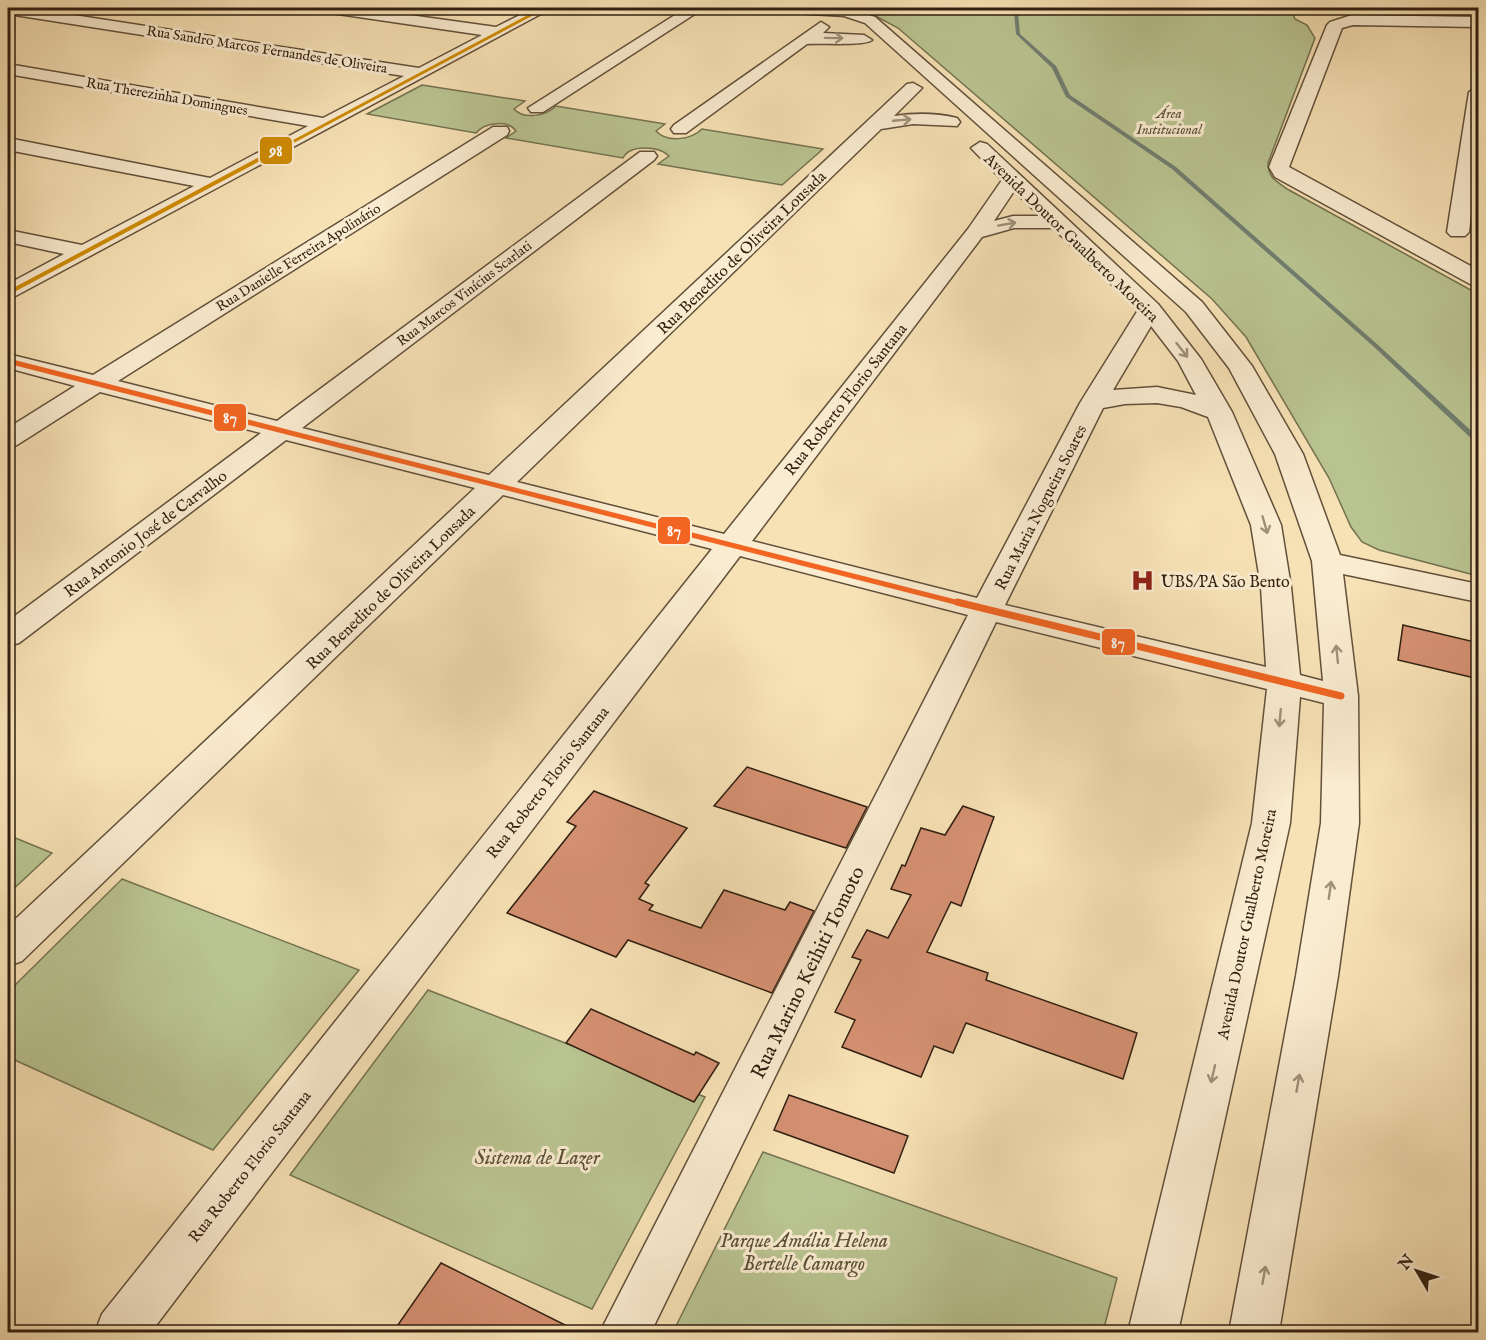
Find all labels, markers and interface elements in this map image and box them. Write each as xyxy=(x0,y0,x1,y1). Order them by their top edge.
street label: Rua Sandro Marcos Fernandes de Oliveira xyxy=(145,22,389,78)
one-way arrow xyxy=(823,32,843,44)
street label: Rua Therezinha Domingues xyxy=(85,74,249,120)
park label: Área Institucional xyxy=(1136,105,1203,139)
one-way arrow xyxy=(891,114,911,125)
line badge: 98 xyxy=(259,136,293,165)
text: 98 xyxy=(268,142,283,162)
street label: Avenida Doutor Gualberto Moreira xyxy=(978,149,1162,327)
street label: Rua Benedito de Oliveira Lousada xyxy=(654,167,831,340)
street label: Rua Danielle Ferreira Apolinário xyxy=(213,199,385,316)
one-way arrow xyxy=(997,218,1016,229)
street label: Rua Marcos Vinícius Scarlati xyxy=(393,237,536,351)
street label: Rua Roberto Florio Santana xyxy=(781,320,912,480)
one-way arrow xyxy=(1175,341,1188,357)
line badge: 87 xyxy=(213,403,247,432)
text: 87 xyxy=(223,409,237,429)
street label: Rua Maria Nogueira Soares xyxy=(991,422,1092,594)
street label: Rua Antonio José de Carvalho xyxy=(61,466,232,603)
street label: Rua Benedito de Oliveira Lousada xyxy=(303,502,480,675)
one-way arrow xyxy=(1260,515,1271,534)
line badge: 87 xyxy=(657,516,691,545)
text: 87 xyxy=(667,522,681,542)
hospital icon: UBS/PA São Bento xyxy=(1130,568,1156,594)
place label: UBS/PA São Bento xyxy=(1161,573,1290,593)
line badge: 87 xyxy=(1101,628,1136,656)
text: 87 xyxy=(1111,634,1125,654)
one-way arrow xyxy=(1331,645,1342,665)
street label: Rua Roberto Florio Santana xyxy=(483,703,614,863)
one-way arrow xyxy=(1274,708,1285,728)
street label: Avenida Doutor Gualberto Moreira xyxy=(1214,807,1282,1042)
street label: Rua Marino Keihiti Tomoto xyxy=(746,862,871,1083)
one-way arrow xyxy=(1325,881,1336,901)
one-way arrow xyxy=(1206,1065,1218,1084)
one-way arrow xyxy=(1293,1074,1304,1093)
street label: Rua Roberto Florio Santana xyxy=(185,1087,316,1247)
park label: Sistema de Lazer xyxy=(474,1146,601,1171)
park label: Parque Amália Helena Bertelle Camargo xyxy=(720,1229,888,1278)
north arrow xyxy=(1387,1241,1447,1301)
text: N xyxy=(1394,1251,1419,1275)
one-way arrow xyxy=(1259,1266,1270,1285)

